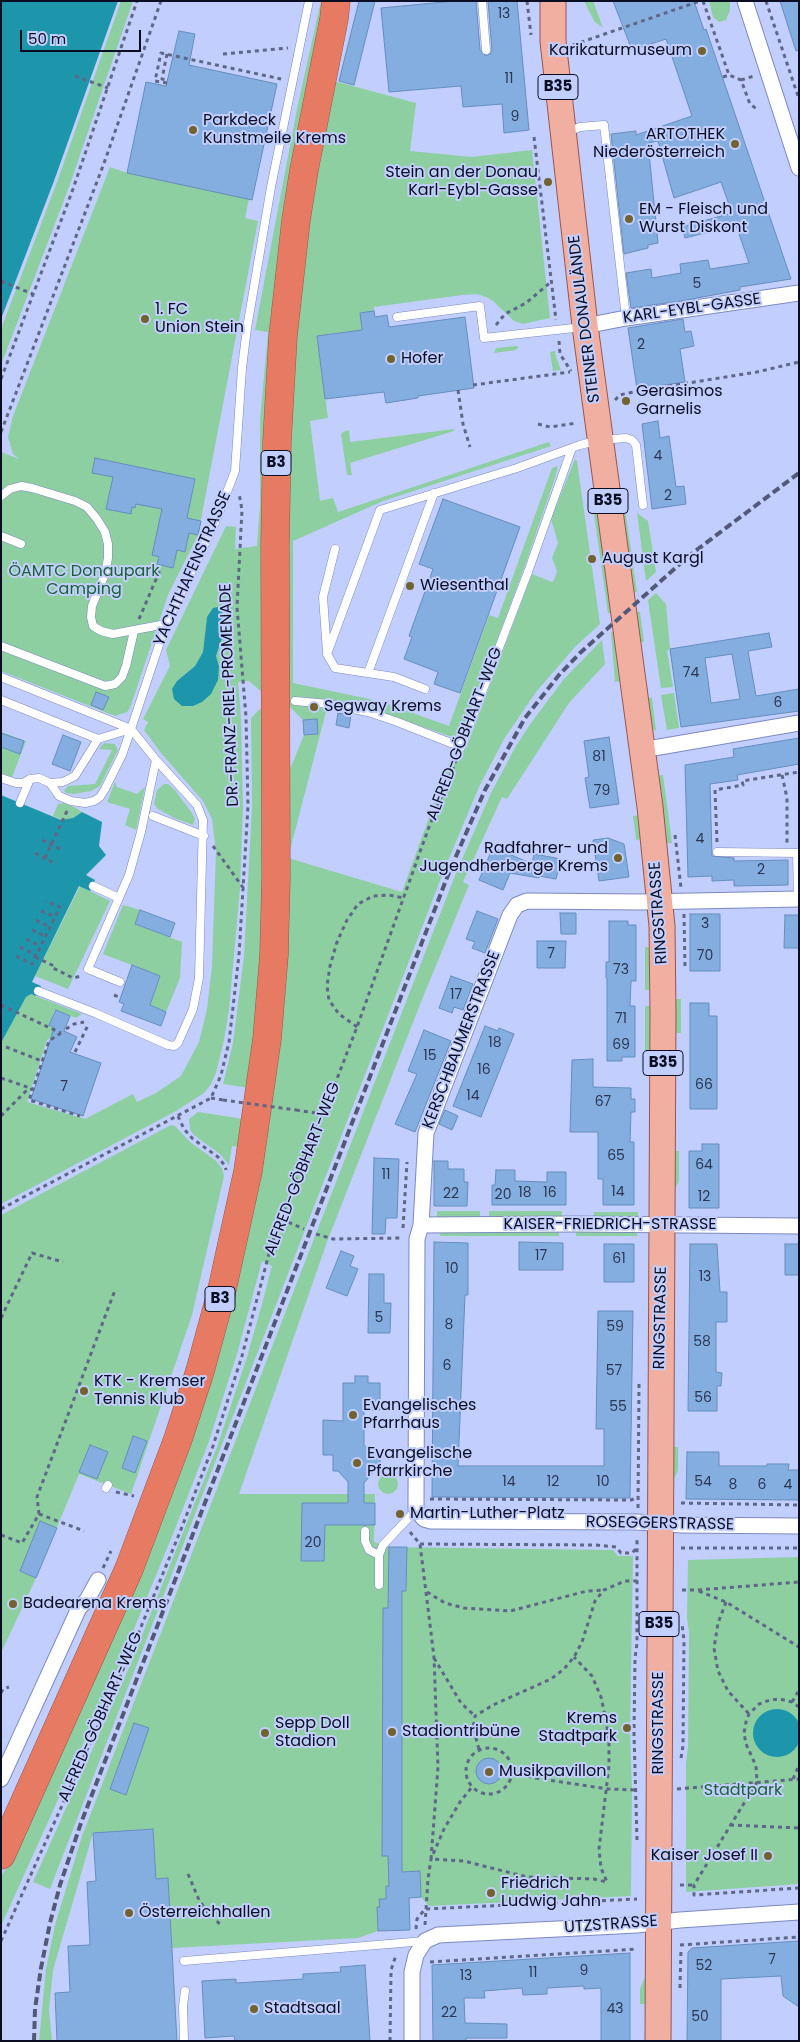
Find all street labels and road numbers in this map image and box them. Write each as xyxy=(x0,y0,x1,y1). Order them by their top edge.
road number: B35 xyxy=(538,74,578,100)
street label: STEINER DONAULÄNDE xyxy=(565,234,605,404)
street label: KARL-EYBL-GASSE xyxy=(622,290,762,328)
road number: B3 xyxy=(261,450,291,476)
road number: B35 xyxy=(588,488,628,514)
street label: YACHTHAFENSTRASSE xyxy=(150,489,236,649)
street label: DR.-FRANZ-RIEL-PROMENADE xyxy=(217,583,243,807)
street label: ALFRED-GÖBHART-WEG xyxy=(423,645,507,823)
street label: RINGSTRASSE xyxy=(646,861,672,965)
street label: KERSCHBAUMERSTRASSE xyxy=(419,948,505,1132)
road number: B35 xyxy=(643,1050,683,1076)
street label: ALFRED-GÖBHART-WEG xyxy=(261,1080,345,1258)
street label: KAISER-FRIEDRICH-STRASSE xyxy=(503,1215,717,1235)
street label: RINGSTRASSE xyxy=(651,1266,671,1370)
road number: B3 xyxy=(205,1286,235,1312)
street label: ROSEGGERSTRASSE xyxy=(586,1513,734,1535)
road number: B35 xyxy=(639,1612,679,1636)
street label: ALFRED-GÖBHART-WEG xyxy=(55,1629,147,1805)
street label: RINGSTRASSE xyxy=(649,1672,669,1774)
street label: UTZSTRASSE xyxy=(564,1912,658,1938)

